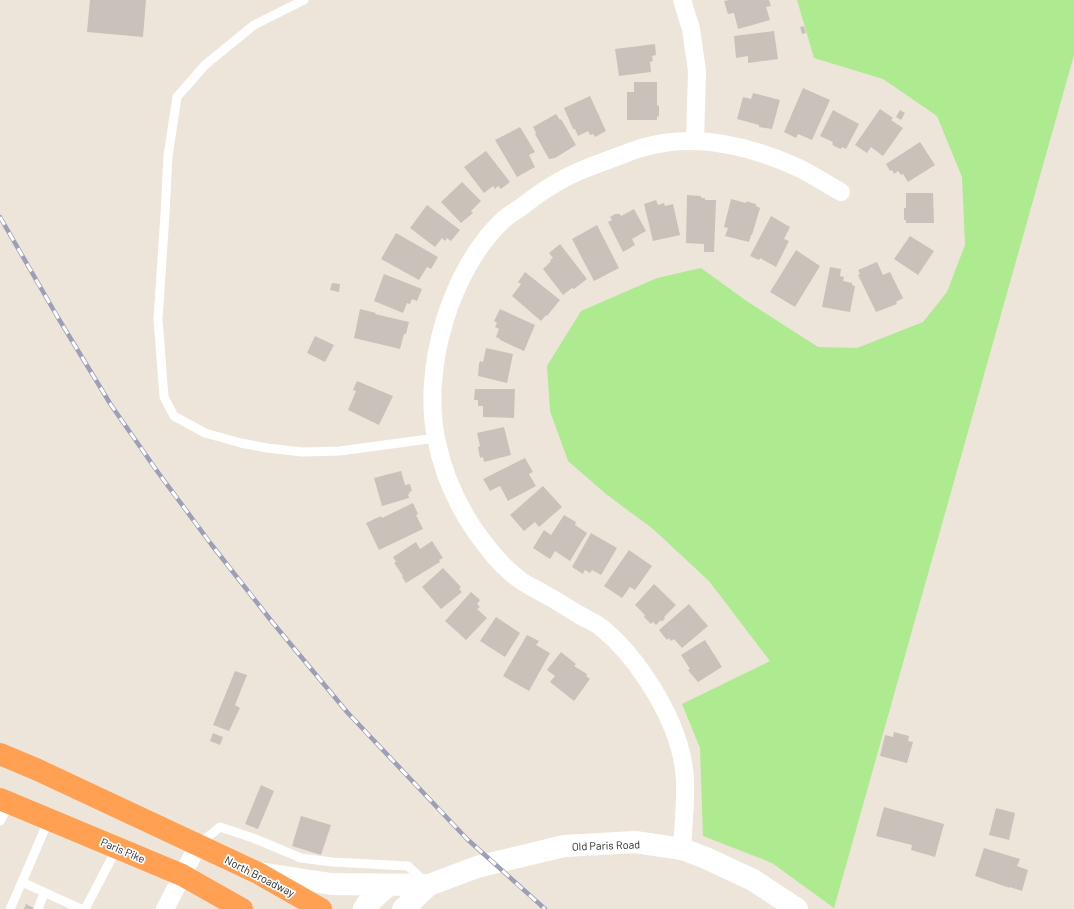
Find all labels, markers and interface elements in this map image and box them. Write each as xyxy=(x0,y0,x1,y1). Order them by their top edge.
street label: Paris Pike xyxy=(99,835,147,865)
street label: Old Paris Road xyxy=(572,837,640,853)
street label: North Broadway xyxy=(223,853,297,899)

